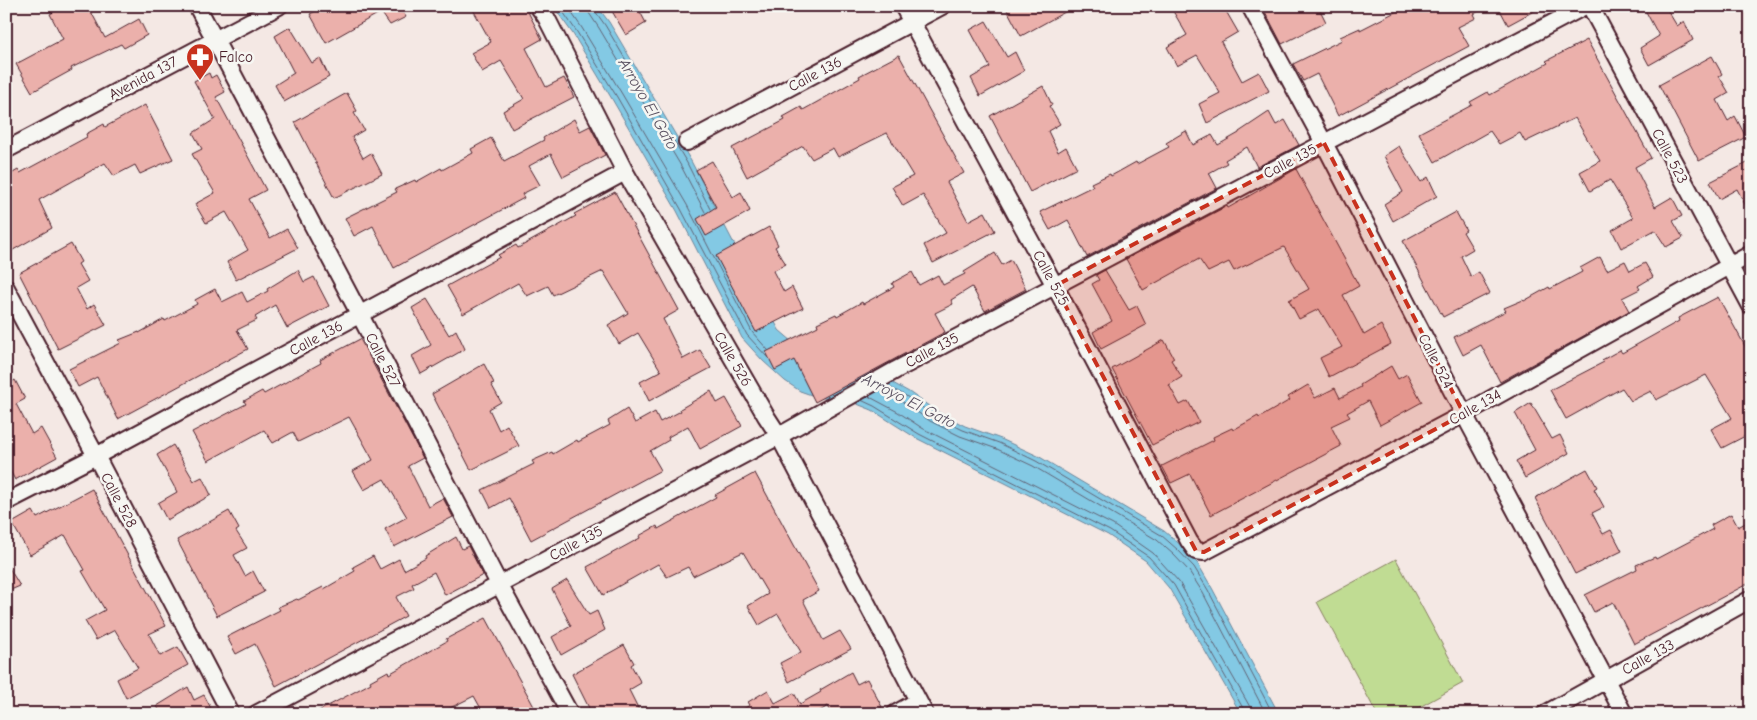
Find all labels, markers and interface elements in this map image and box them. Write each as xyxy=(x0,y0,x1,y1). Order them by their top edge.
pharmacy icon: Falco xyxy=(185,42,215,81)
place label: Falco xyxy=(219,48,253,66)
street label: Avenida 137 xyxy=(106,52,180,104)
street label: Calle 136 xyxy=(785,53,845,95)
water label: Arroyo El Gato xyxy=(614,54,681,153)
street label: Calle 523 xyxy=(1648,125,1692,187)
street label: Calle 135 xyxy=(1260,140,1320,182)
street label: Calle 525 xyxy=(1029,247,1073,309)
street label: Calle 136 xyxy=(286,317,346,359)
street label: Calle 526 xyxy=(710,328,756,390)
street label: Calle 135 xyxy=(902,329,962,371)
street label: Calle 527 xyxy=(362,330,404,390)
street label: Calle 524 xyxy=(1415,331,1457,391)
water label: Arroyo El Gato xyxy=(858,369,959,432)
street label: Calle 134 xyxy=(1446,385,1504,429)
street label: Calle 528 xyxy=(97,469,141,531)
street label: Calle 135 xyxy=(546,522,606,564)
street label: Calle 133 xyxy=(1619,635,1677,679)

